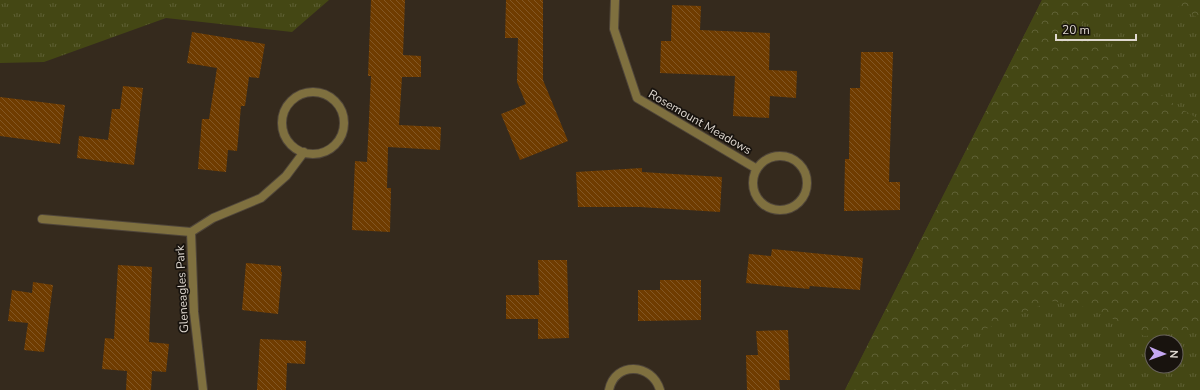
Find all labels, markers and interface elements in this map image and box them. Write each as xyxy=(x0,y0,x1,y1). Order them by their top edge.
scale bar xyxy=(1056,16,1136,42)
text: 20 m xyxy=(1062,22,1090,38)
street label: Rosemount Meadows xyxy=(645,86,755,158)
street label: Gleneagles Park xyxy=(172,244,192,333)
north arrow xyxy=(1144,334,1184,374)
text: N xyxy=(1166,350,1181,359)

